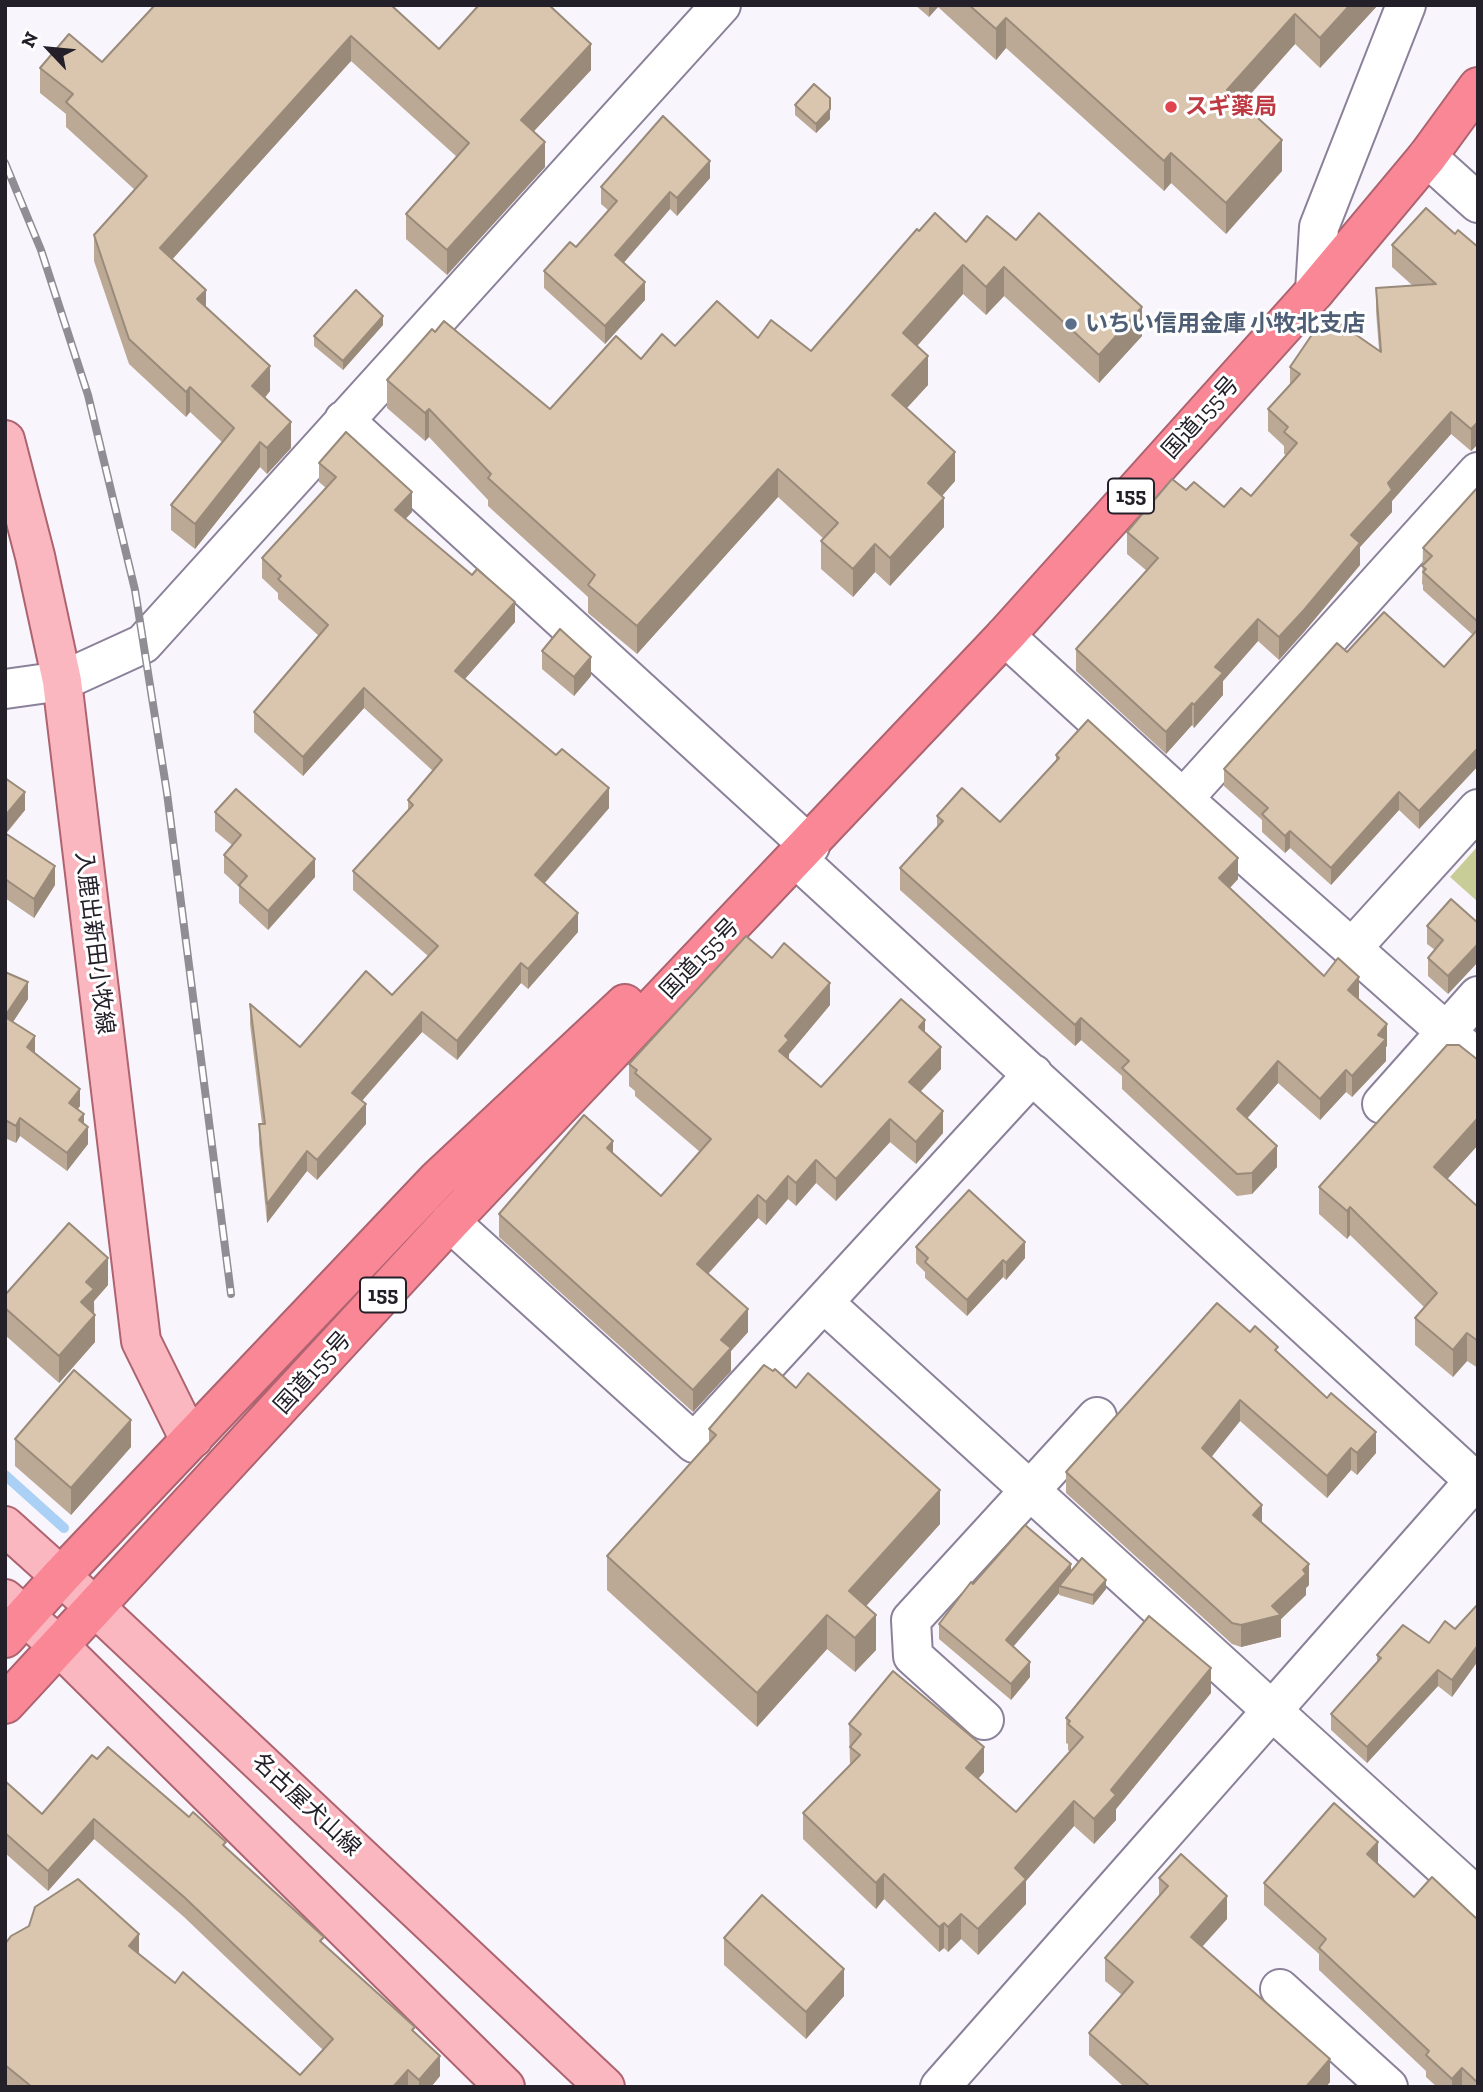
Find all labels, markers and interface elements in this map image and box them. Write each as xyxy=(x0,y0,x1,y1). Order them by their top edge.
north arrow xyxy=(14,14,84,84)
text: N xyxy=(16,28,43,51)
place label: スギ薬局 xyxy=(1185,93,1277,121)
marker: スギ薬局 xyxy=(1163,99,1179,115)
place label: いちい信用金庫 小牧北支店 xyxy=(1085,310,1365,338)
marker: いちい信用金庫 小牧北支店 xyxy=(1063,316,1079,332)
street label: 国道155号 xyxy=(1157,371,1245,465)
road number: 155 xyxy=(1108,478,1154,514)
street label: 入鹿出新田小牧線 xyxy=(69,850,119,1036)
street label: 国道155号 xyxy=(655,913,745,1005)
road number: 155 xyxy=(360,1278,406,1312)
street label: 国道155号 xyxy=(269,1326,357,1420)
street label: 名古屋犬山線 xyxy=(246,1748,366,1862)

